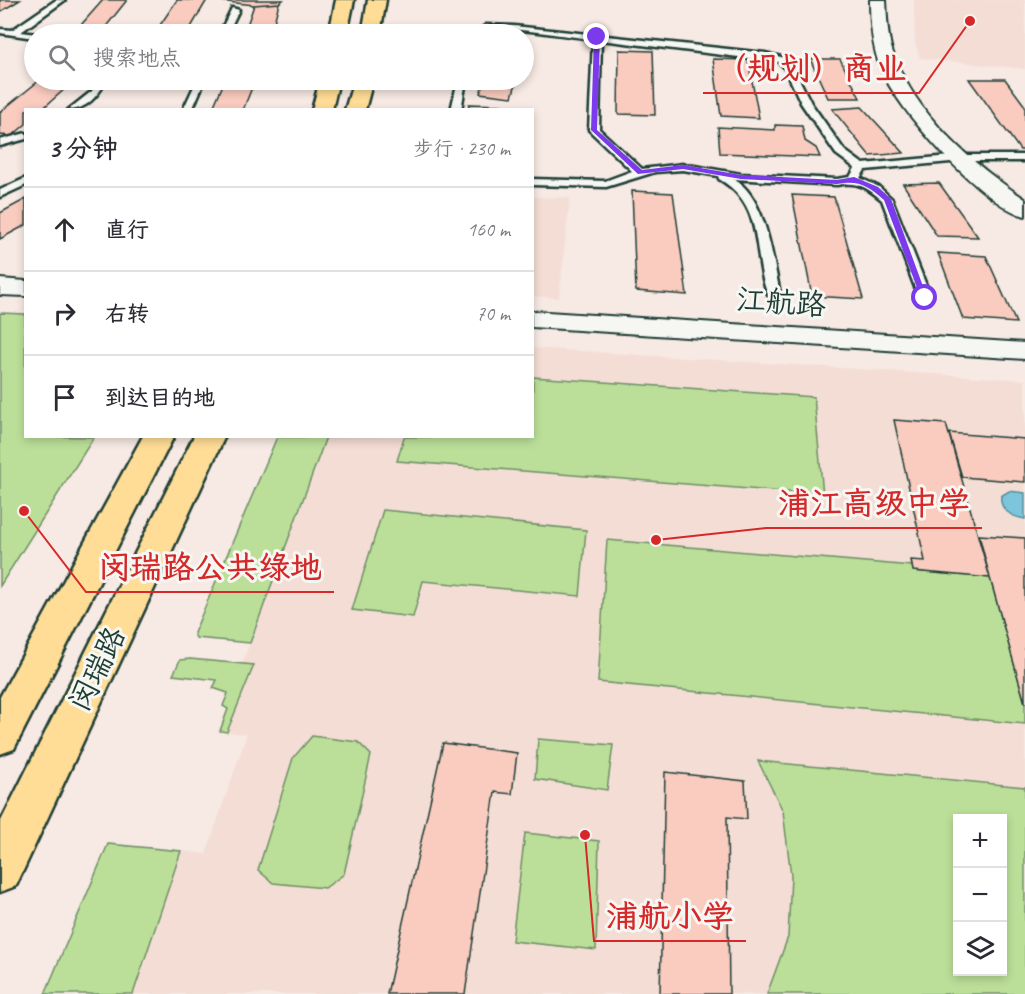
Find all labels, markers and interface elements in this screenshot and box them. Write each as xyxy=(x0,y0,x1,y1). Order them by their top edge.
route end xyxy=(583,23,609,49)
search box xyxy=(24,24,534,90)
icon: search xyxy=(45,41,78,74)
callout: （规划）商业 xyxy=(703,43,919,93)
text: 搜索地点 xyxy=(93,44,181,72)
text: （规划）商业 xyxy=(715,48,907,89)
text: 3 分钟 xyxy=(48,132,118,165)
text: 步行 · 230 m xyxy=(414,136,510,161)
icon: ahead xyxy=(48,213,81,246)
text: 直行 xyxy=(105,216,149,244)
text: 160 m xyxy=(467,217,510,242)
street label: 江航路 xyxy=(735,280,827,324)
route start xyxy=(911,284,937,310)
icon: right xyxy=(48,297,81,330)
text: 右转 xyxy=(105,300,149,328)
text: 70 m xyxy=(476,301,510,326)
icon: arrive xyxy=(48,381,81,414)
text: 到达目的地 xyxy=(105,384,215,412)
callout: 浦江高级中学 xyxy=(766,478,982,528)
text: 浦江高级中学 xyxy=(778,483,970,524)
callout: 闵瑞路公共绿地 xyxy=(86,542,334,592)
text: 闵瑞路公共绿地 xyxy=(98,547,322,588)
street label: 闵瑞路 xyxy=(60,620,134,718)
map controls xyxy=(953,814,1007,976)
button: + xyxy=(953,814,1007,868)
button: − xyxy=(953,868,1007,922)
callout: 浦航小学 xyxy=(594,891,746,941)
text: 浦航小学 xyxy=(606,896,734,937)
button: layers xyxy=(953,922,1007,976)

